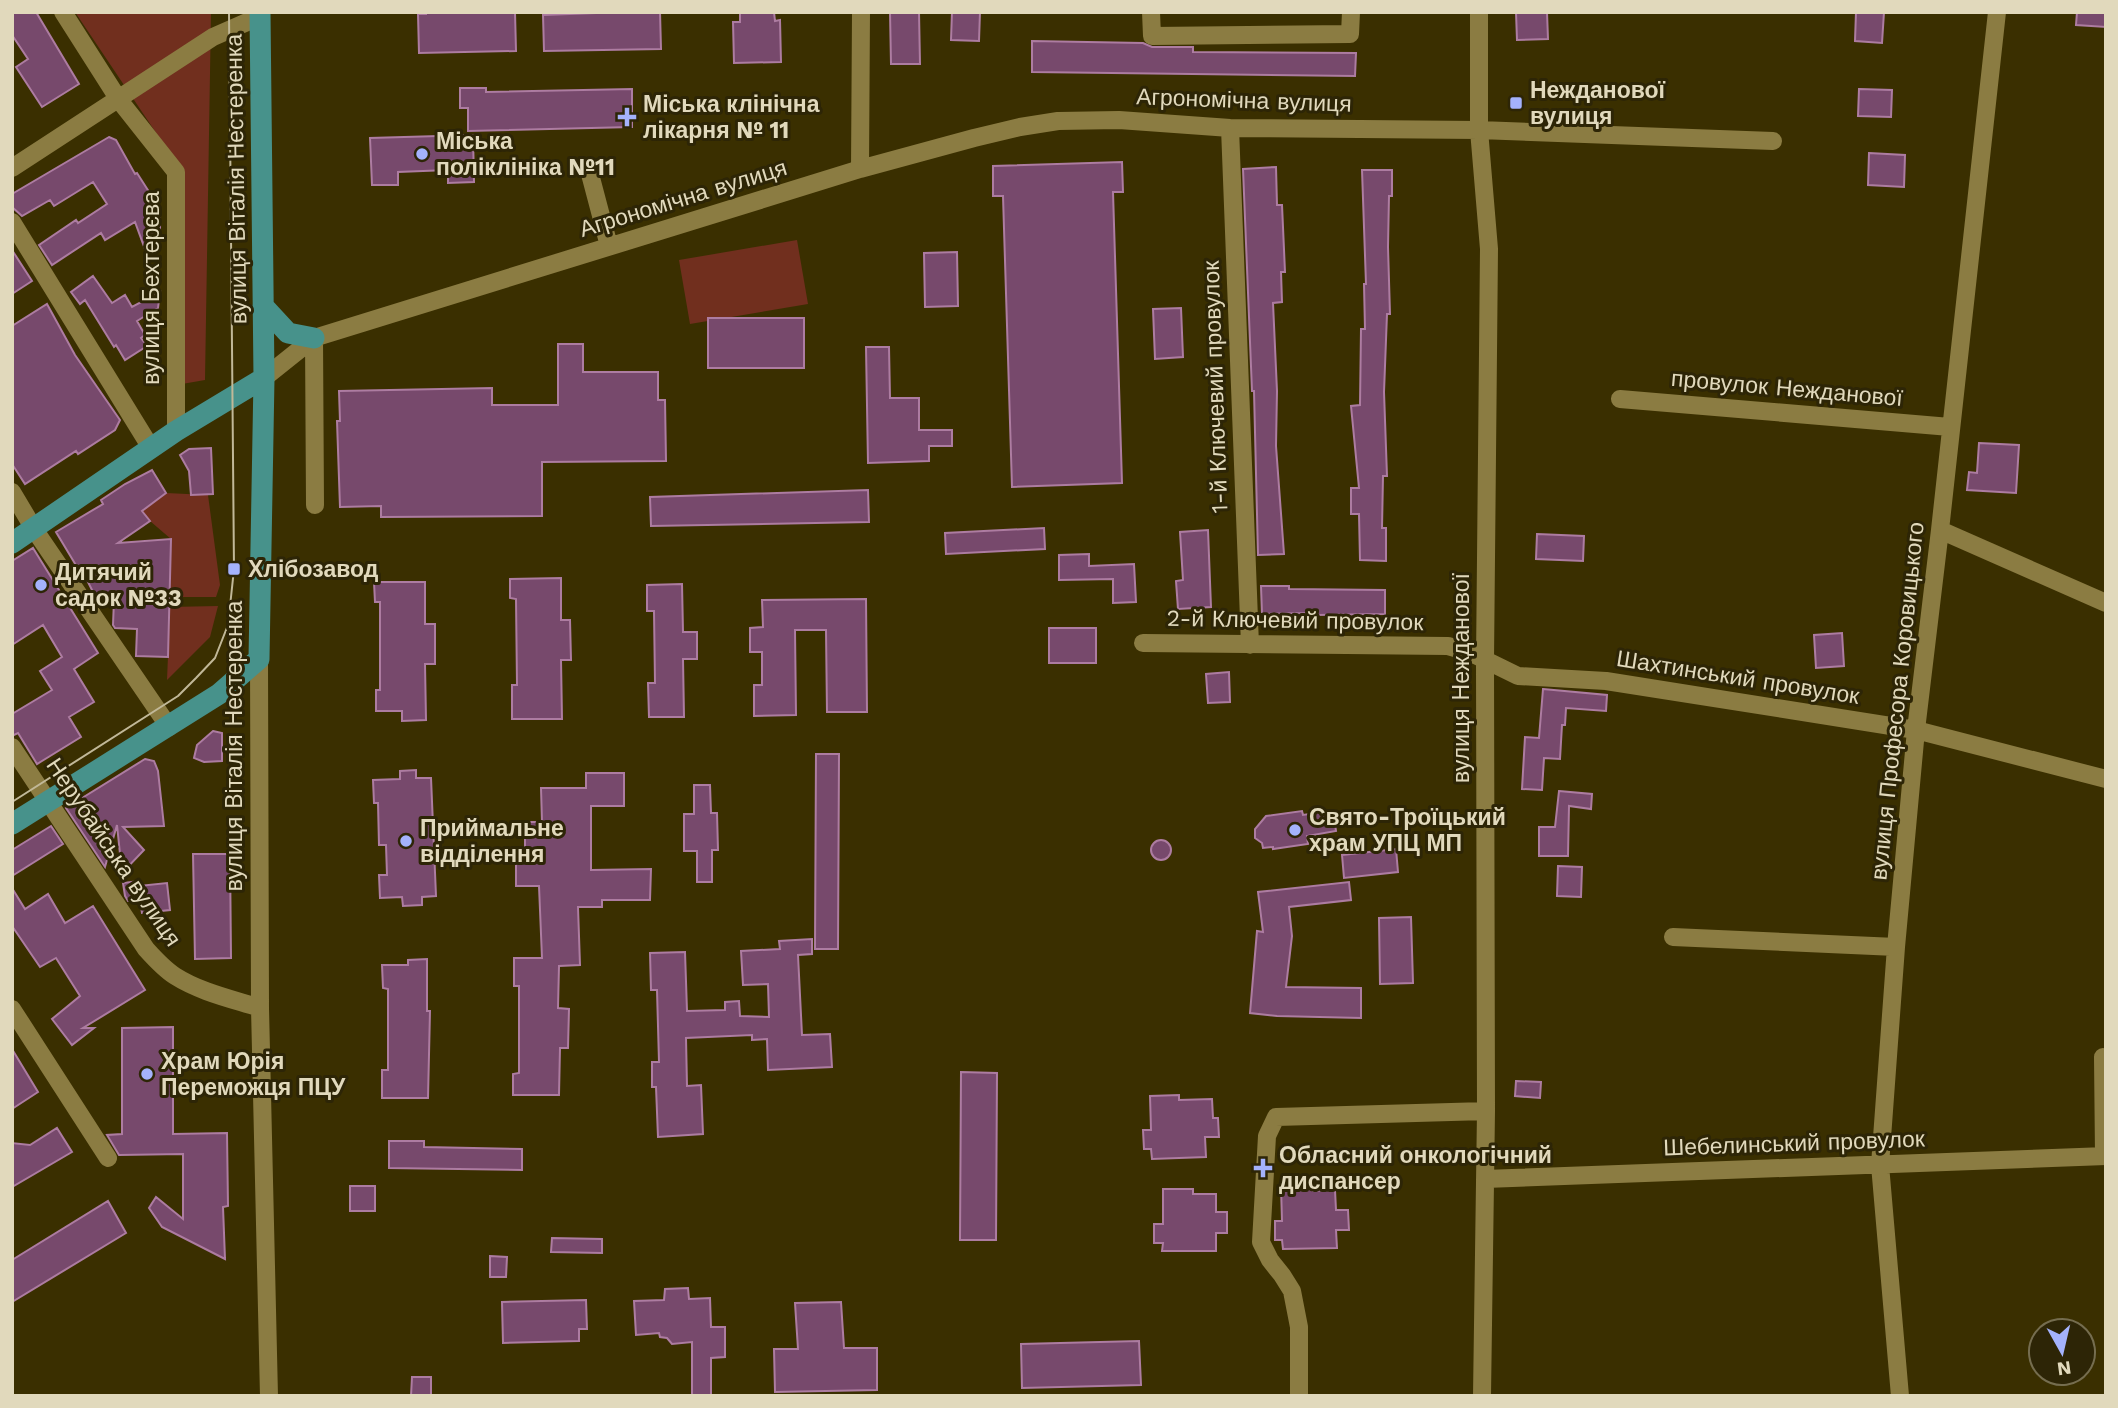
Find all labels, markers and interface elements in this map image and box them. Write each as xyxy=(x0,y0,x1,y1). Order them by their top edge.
street label: вулиця Віталія Нестеренка xyxy=(220,33,253,324)
place label: Нежданової вулиця xyxy=(1530,77,1666,130)
street label: Агрономічна вулиця xyxy=(1136,83,1352,118)
place label: Міська клінічна лікарня № 11 xyxy=(643,91,820,144)
marker: Нежданової вулиця xyxy=(1508,95,1524,111)
marker: Міська клінічна лікарня № 11 xyxy=(617,107,637,127)
place label: Міська поліклініка №11 xyxy=(436,128,615,181)
marker: Міська поліклініка №11 xyxy=(414,146,430,162)
street label: Агрономічна вулиця xyxy=(576,154,790,243)
street label: вулиця Бехтерєва xyxy=(138,191,165,385)
street label: 1-й Ключевий провулок xyxy=(1198,259,1233,514)
street label: провулок Нежданової xyxy=(1670,365,1905,412)
street label: вулиця Професора Коровицького xyxy=(1865,521,1930,882)
place label: Хлібозавод xyxy=(248,556,379,583)
place label: Дитячий садок №33 xyxy=(55,559,182,612)
marker: Хлібозавод xyxy=(226,561,242,577)
street label: вулиця Нежданової xyxy=(1448,572,1475,783)
marker: Дитячий садок №33 xyxy=(33,577,49,593)
street label: вулиця Віталія Нестеренка xyxy=(221,601,248,891)
street label: 2-й Ключевий провулок xyxy=(1166,605,1425,636)
street label: Шахтинський провулок xyxy=(1615,645,1862,710)
street label: Нерубайська вулиця xyxy=(41,753,187,952)
place label: Свято-Троїцький храм УПЦ МП xyxy=(1309,804,1506,857)
place label: Приймальне відділення xyxy=(420,815,564,868)
marker: Свято-Троїцький храм УПЦ МП xyxy=(1287,822,1303,838)
marker: Приймальне відділення xyxy=(398,833,414,849)
place label: Храм Юрія Переможця ПЦУ xyxy=(161,1048,346,1101)
marker: Храм Юрія Переможця ПЦУ xyxy=(139,1066,155,1082)
street label: Шебелинський провулок xyxy=(1663,1125,1926,1162)
place label: Обласний онкологічний диспансер xyxy=(1279,1142,1552,1195)
marker: Обласний онкологічний диспансер xyxy=(1253,1158,1273,1178)
north arrow xyxy=(2027,1317,2097,1387)
text: N xyxy=(2056,1356,2073,1381)

